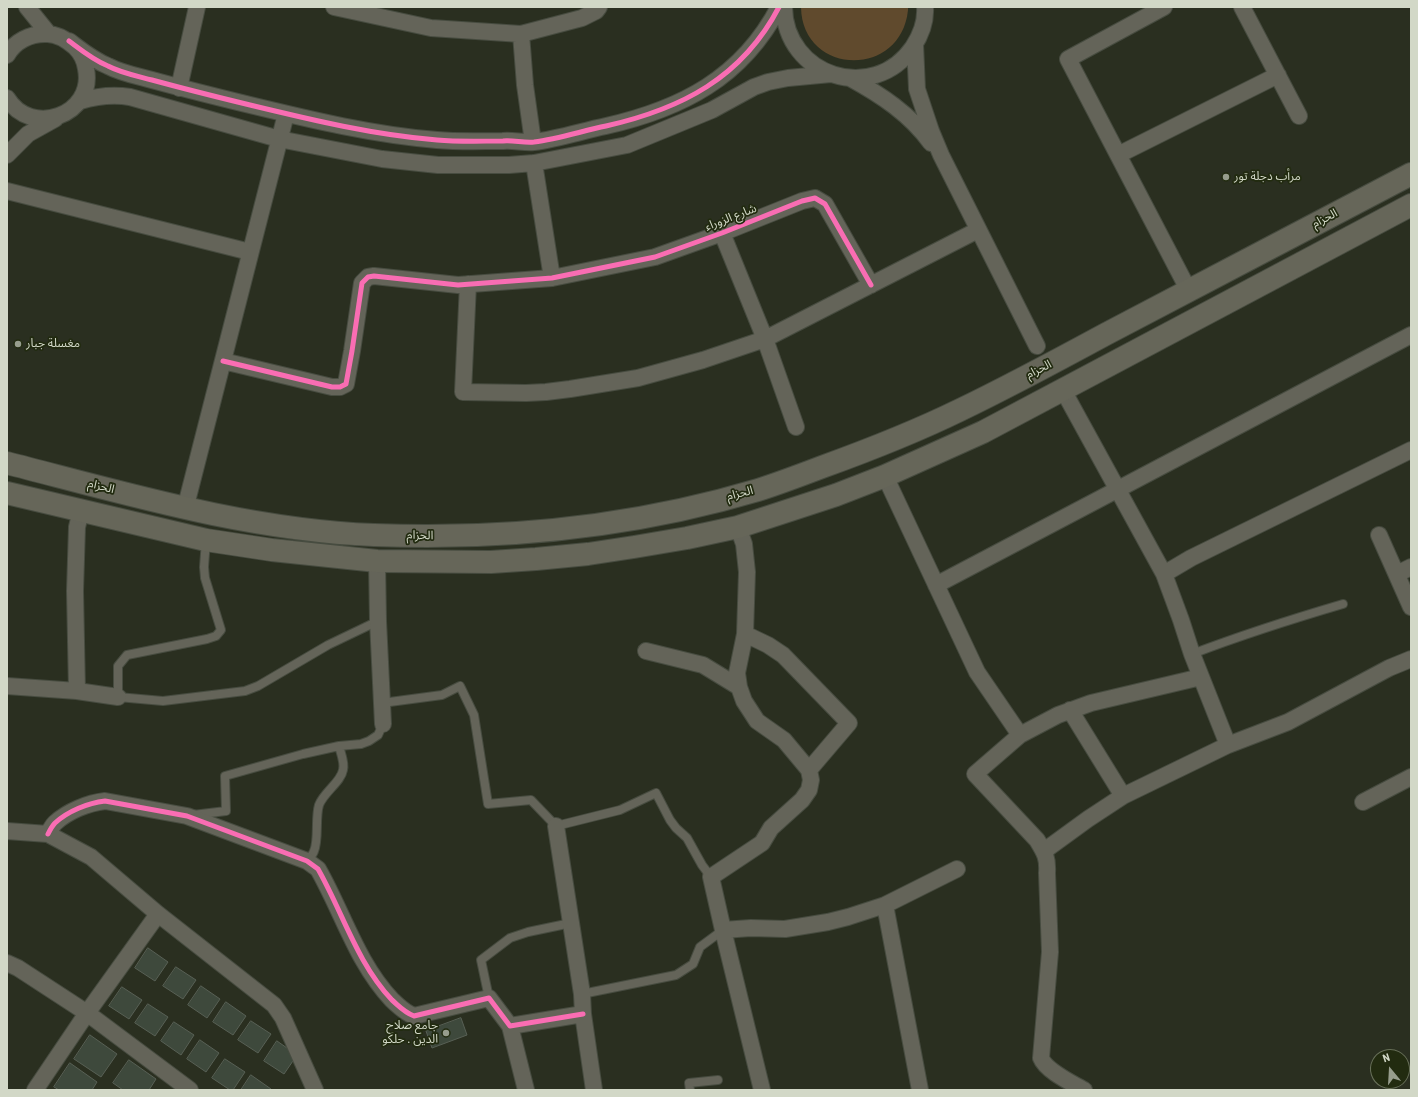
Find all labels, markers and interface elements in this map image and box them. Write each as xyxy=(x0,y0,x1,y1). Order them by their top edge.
place label: مرأب دجلة تور xyxy=(1234,170,1301,184)
marker: مرأب دجلة تور xyxy=(1221,172,1231,182)
street label: شارع الزوراء xyxy=(703,202,759,234)
street label: الحزام xyxy=(1310,206,1340,232)
place label: مغسلة جبار xyxy=(26,337,80,351)
marker: مغسلة جبار xyxy=(13,339,23,349)
street label: الحزام xyxy=(1024,358,1054,382)
street label: الحزام xyxy=(86,477,116,497)
street label: الحزام xyxy=(725,484,755,504)
street label: الحزام xyxy=(407,529,433,543)
place label: جامع صلاح الدين . حلكو xyxy=(382,1019,438,1047)
marker: جامع صلاح الدين . حلكو xyxy=(441,1028,451,1038)
north arrow xyxy=(1370,1049,1410,1089)
text: N xyxy=(1381,1051,1392,1065)

